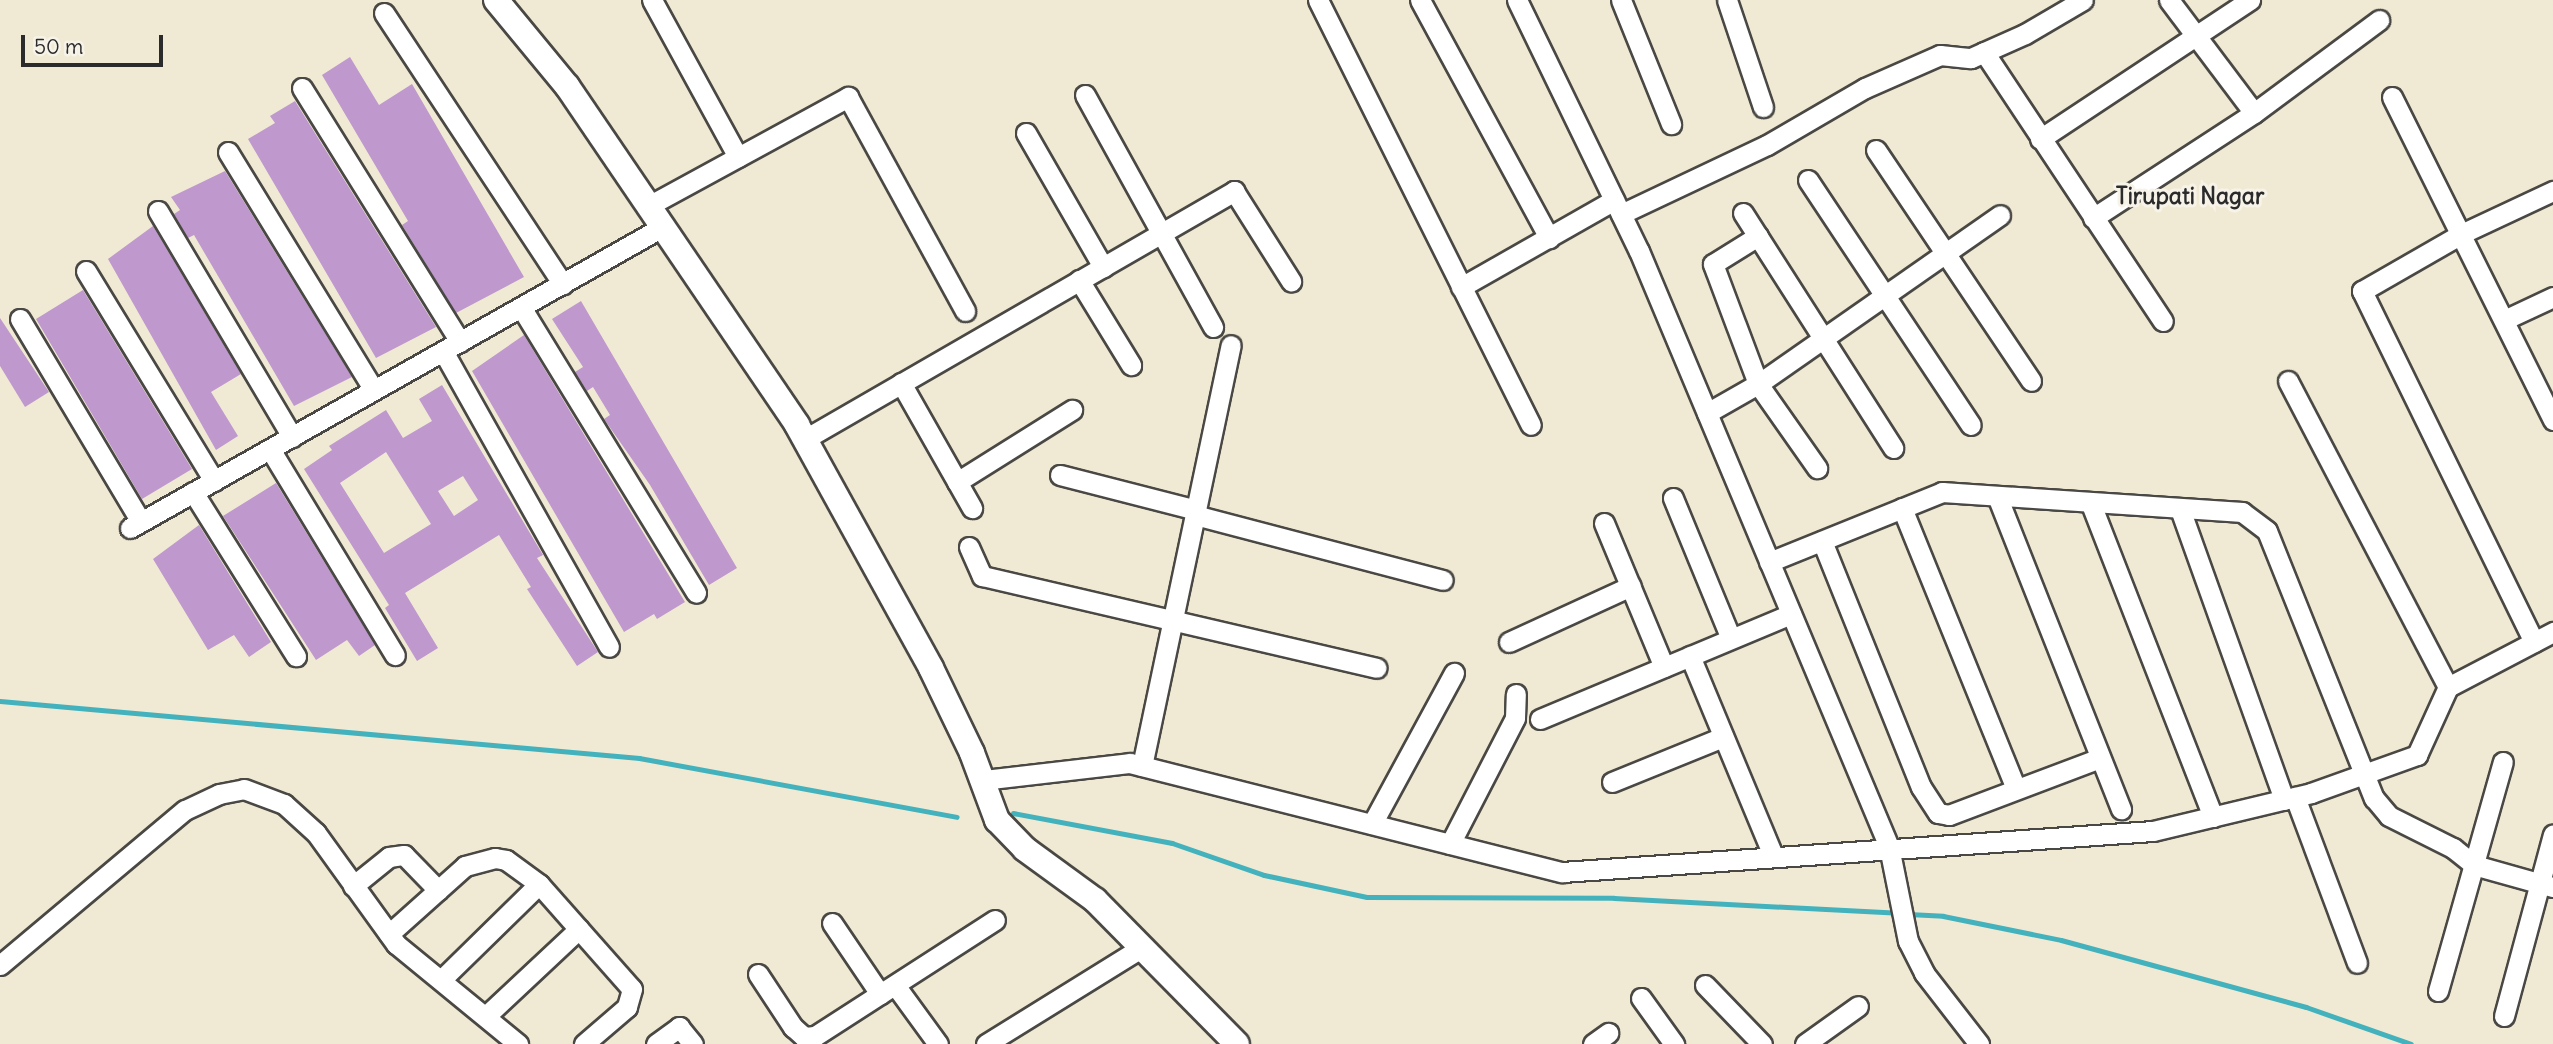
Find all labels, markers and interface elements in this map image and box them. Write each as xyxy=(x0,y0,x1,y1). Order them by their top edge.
scale bar xyxy=(24,21,166,65)
text: 50 m xyxy=(34,33,83,60)
district label: Tirupati Nagar xyxy=(2116,182,2264,210)

